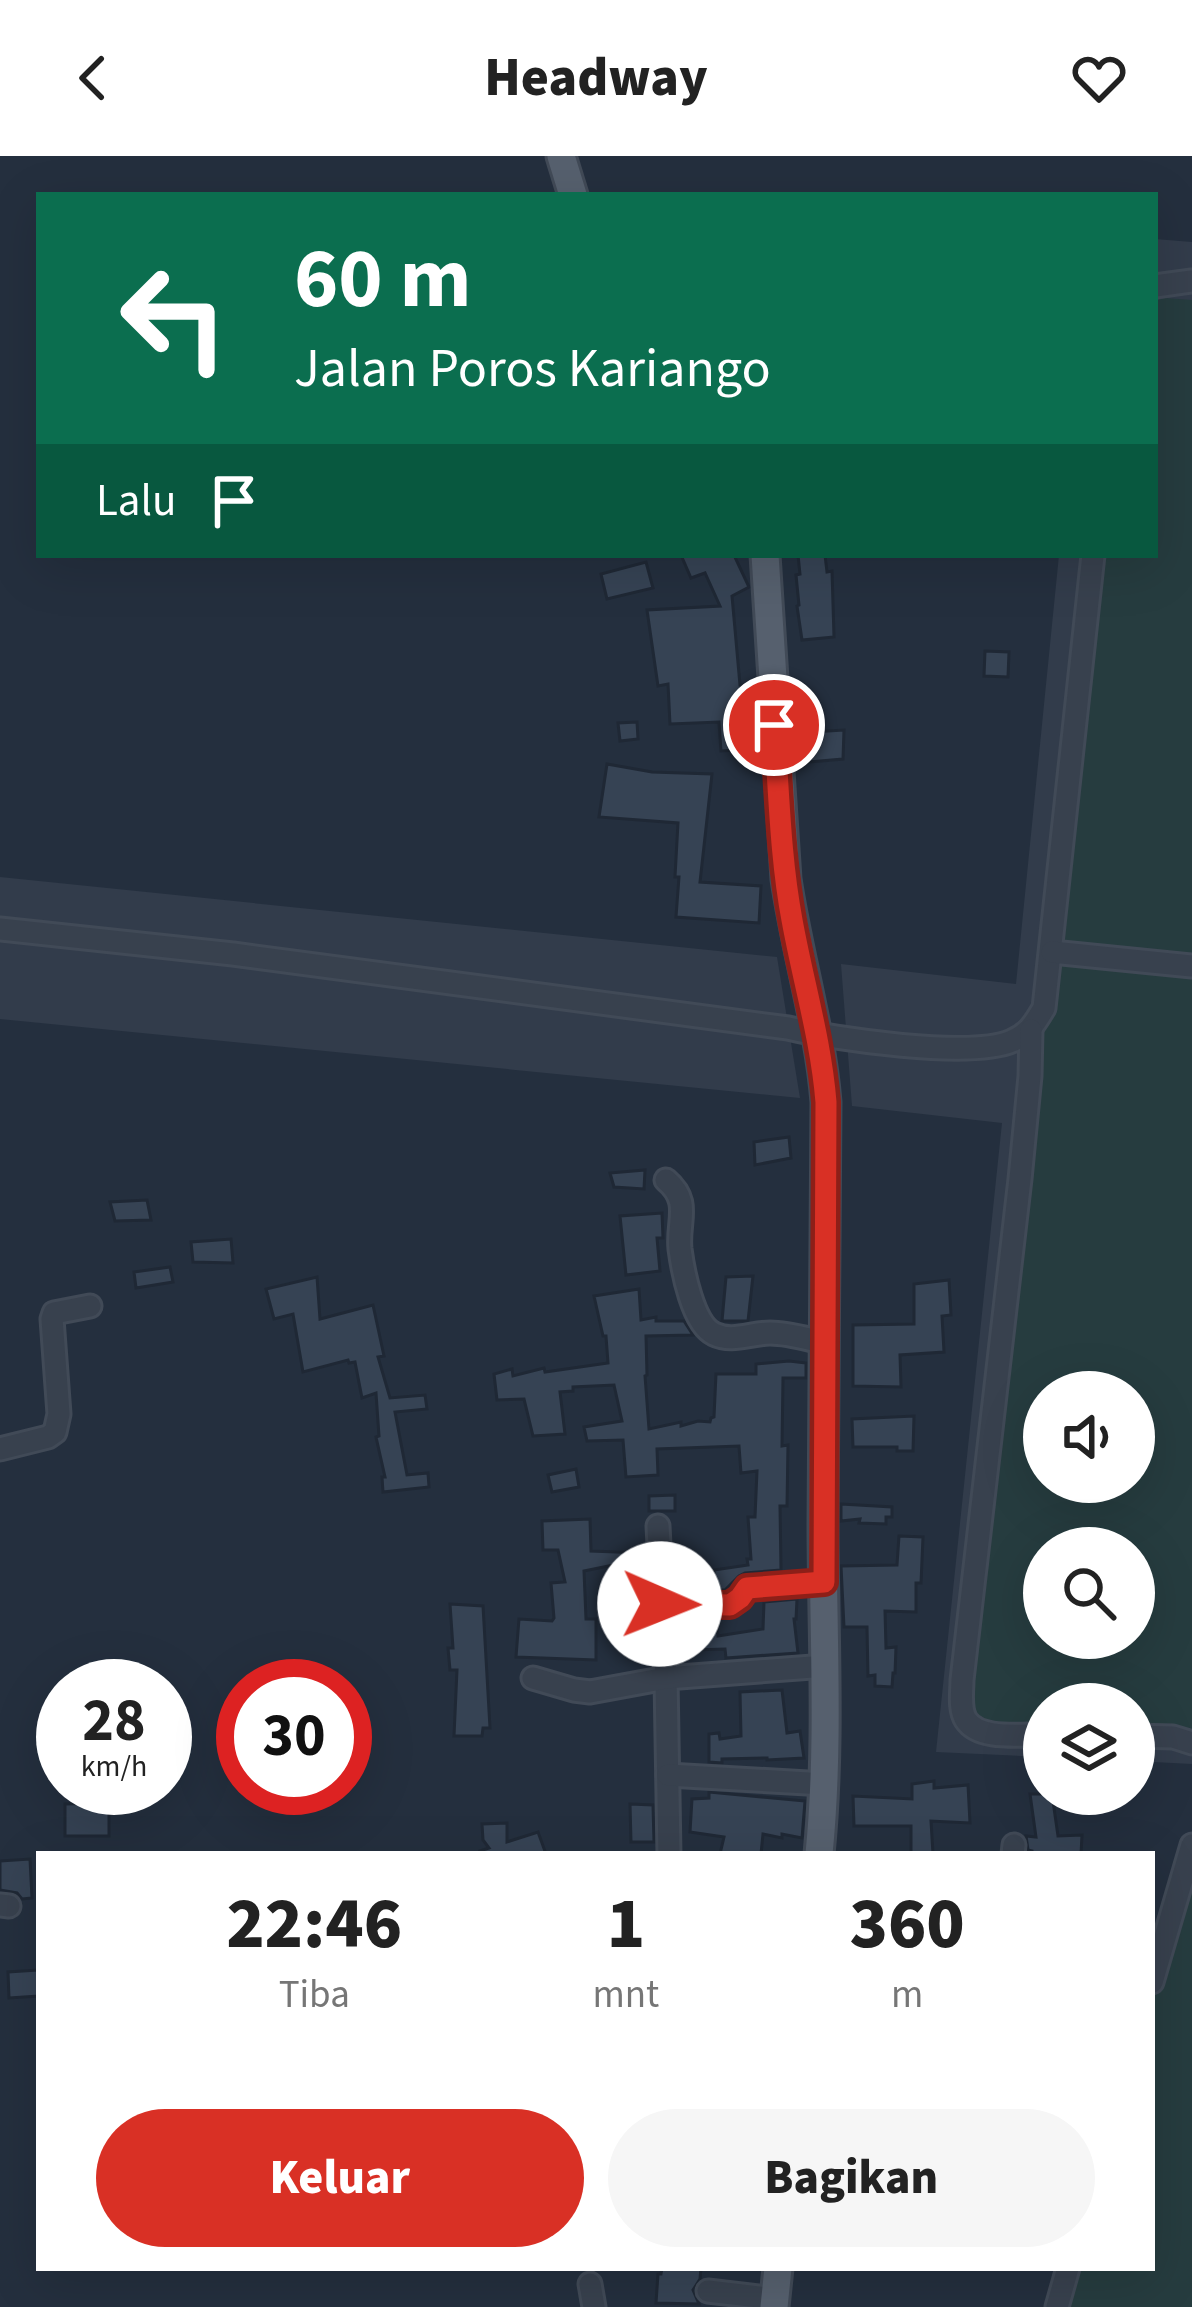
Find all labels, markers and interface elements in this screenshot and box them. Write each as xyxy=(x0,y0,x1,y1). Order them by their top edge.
text: Headway xyxy=(484,40,708,117)
icon: back xyxy=(60,45,126,111)
icon: heart xyxy=(1066,45,1132,111)
text: 60 m xyxy=(294,220,472,340)
icon: left xyxy=(96,240,252,396)
text: Jalan Poros Kariango xyxy=(294,331,771,408)
icon: arrive xyxy=(201,468,267,534)
text: Lalu xyxy=(96,469,177,533)
pin xyxy=(723,674,825,776)
icon: arrive xyxy=(741,692,807,758)
map controls xyxy=(1023,1371,1155,1815)
button: sound xyxy=(1023,1371,1155,1503)
button: search xyxy=(1023,1527,1155,1659)
position arrow xyxy=(597,1541,723,1667)
speed limit sign: 30 xyxy=(216,1659,372,1815)
text: 28 xyxy=(82,1679,146,1764)
button: layers xyxy=(1023,1683,1155,1815)
text: km/h xyxy=(81,1745,147,1788)
text: 22:46 xyxy=(226,1873,402,1976)
text: 1 xyxy=(607,1873,645,1976)
text: 360 xyxy=(849,1873,965,1976)
text: Tiba xyxy=(279,1967,350,2023)
text: mnt xyxy=(592,1967,659,2023)
text: m xyxy=(891,1967,923,2023)
button: Keluar xyxy=(96,2109,584,2247)
button: Bagikan xyxy=(608,2109,1095,2247)

